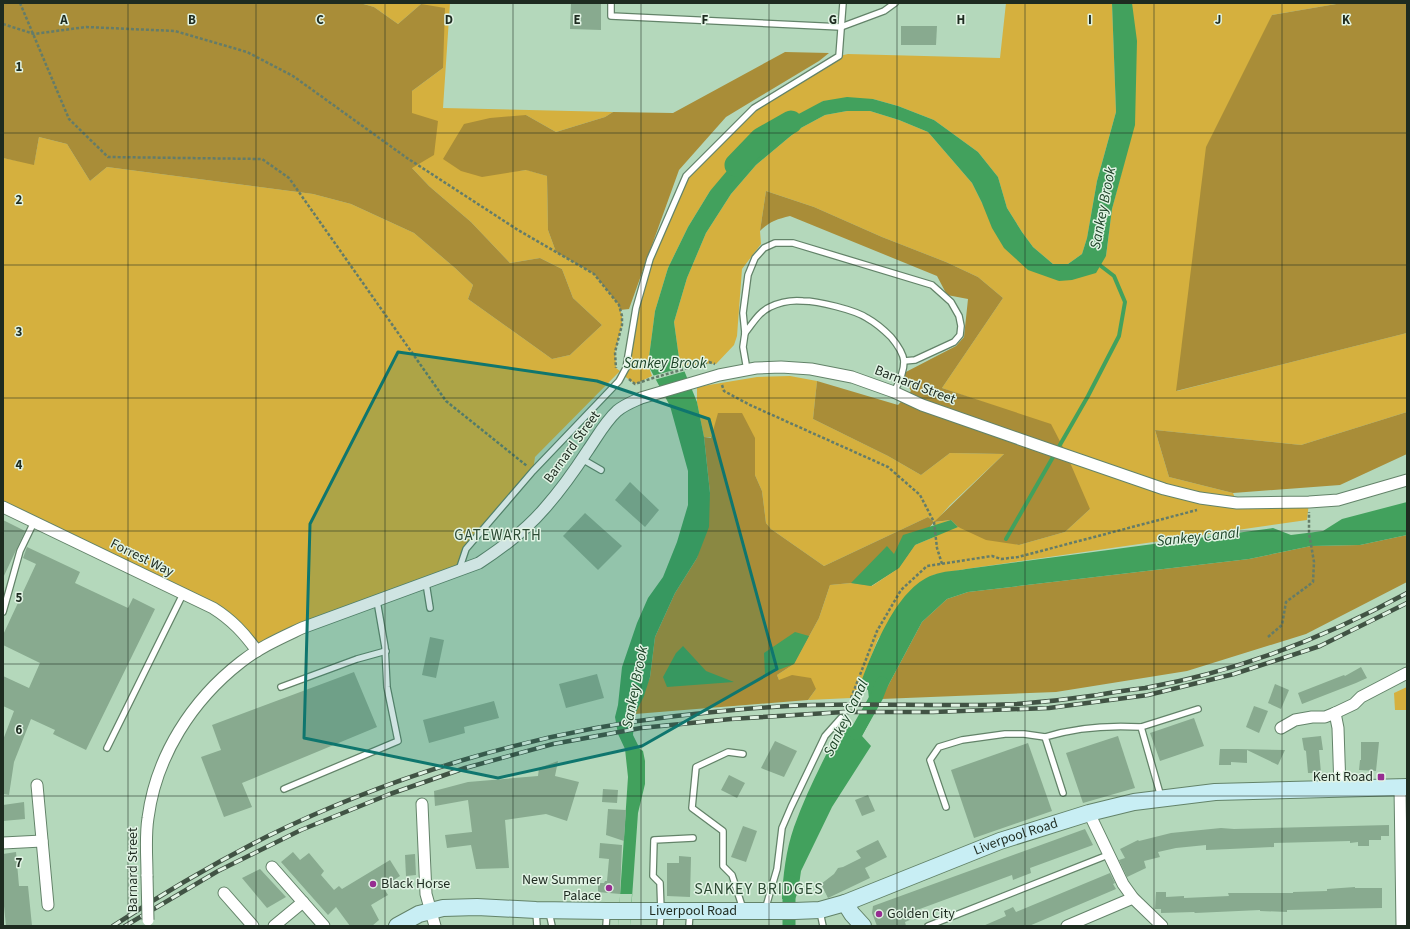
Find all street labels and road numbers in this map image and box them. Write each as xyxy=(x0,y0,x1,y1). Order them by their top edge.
street label: Barnard Street xyxy=(872,360,959,410)
street label: Barnard Street xyxy=(539,406,605,487)
street label: Forrest Way xyxy=(107,534,177,582)
street label: Liverpool Road xyxy=(970,813,1060,861)
street label: Barnard Street xyxy=(123,827,143,913)
street label: Liverpool Road xyxy=(649,901,737,921)

